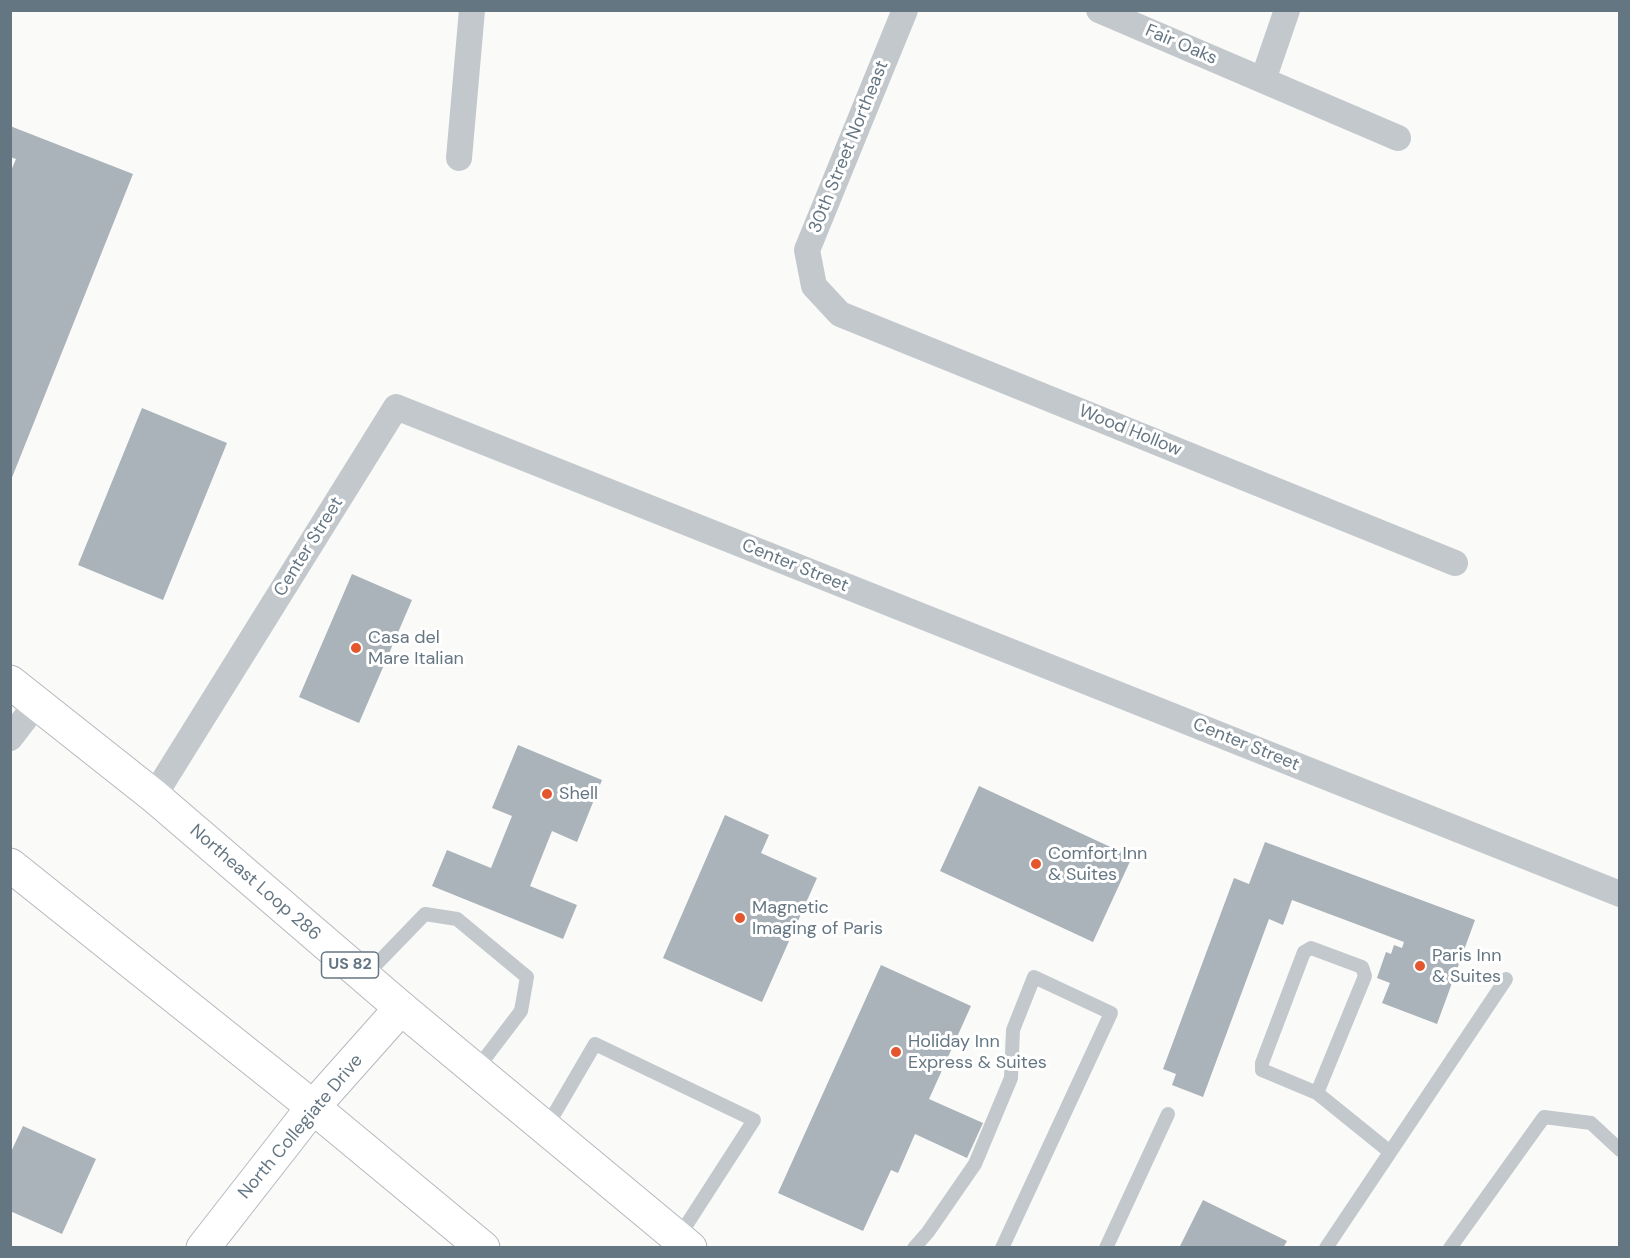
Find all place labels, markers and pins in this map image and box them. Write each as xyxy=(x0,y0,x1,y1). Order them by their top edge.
place label: Casa del Mare Italian xyxy=(368,627,464,670)
marker: Casa del Mare Italian xyxy=(349,641,363,655)
place label: Shell xyxy=(559,783,598,805)
marker: Shell xyxy=(540,787,554,801)
place label: Comfort Inn & Suites xyxy=(1048,843,1147,886)
marker: Comfort Inn & Suites xyxy=(1029,857,1043,871)
place label: Magnetic Imaging of Paris xyxy=(752,897,883,940)
marker: Magnetic Imaging of Paris xyxy=(733,911,747,925)
place label: Paris Inn & Suites xyxy=(1432,945,1501,988)
marker: Paris Inn & Suites xyxy=(1413,959,1427,973)
place label: Holiday Inn Express & Suites xyxy=(908,1031,1047,1074)
marker: Holiday Inn Express & Suites xyxy=(889,1045,903,1059)

